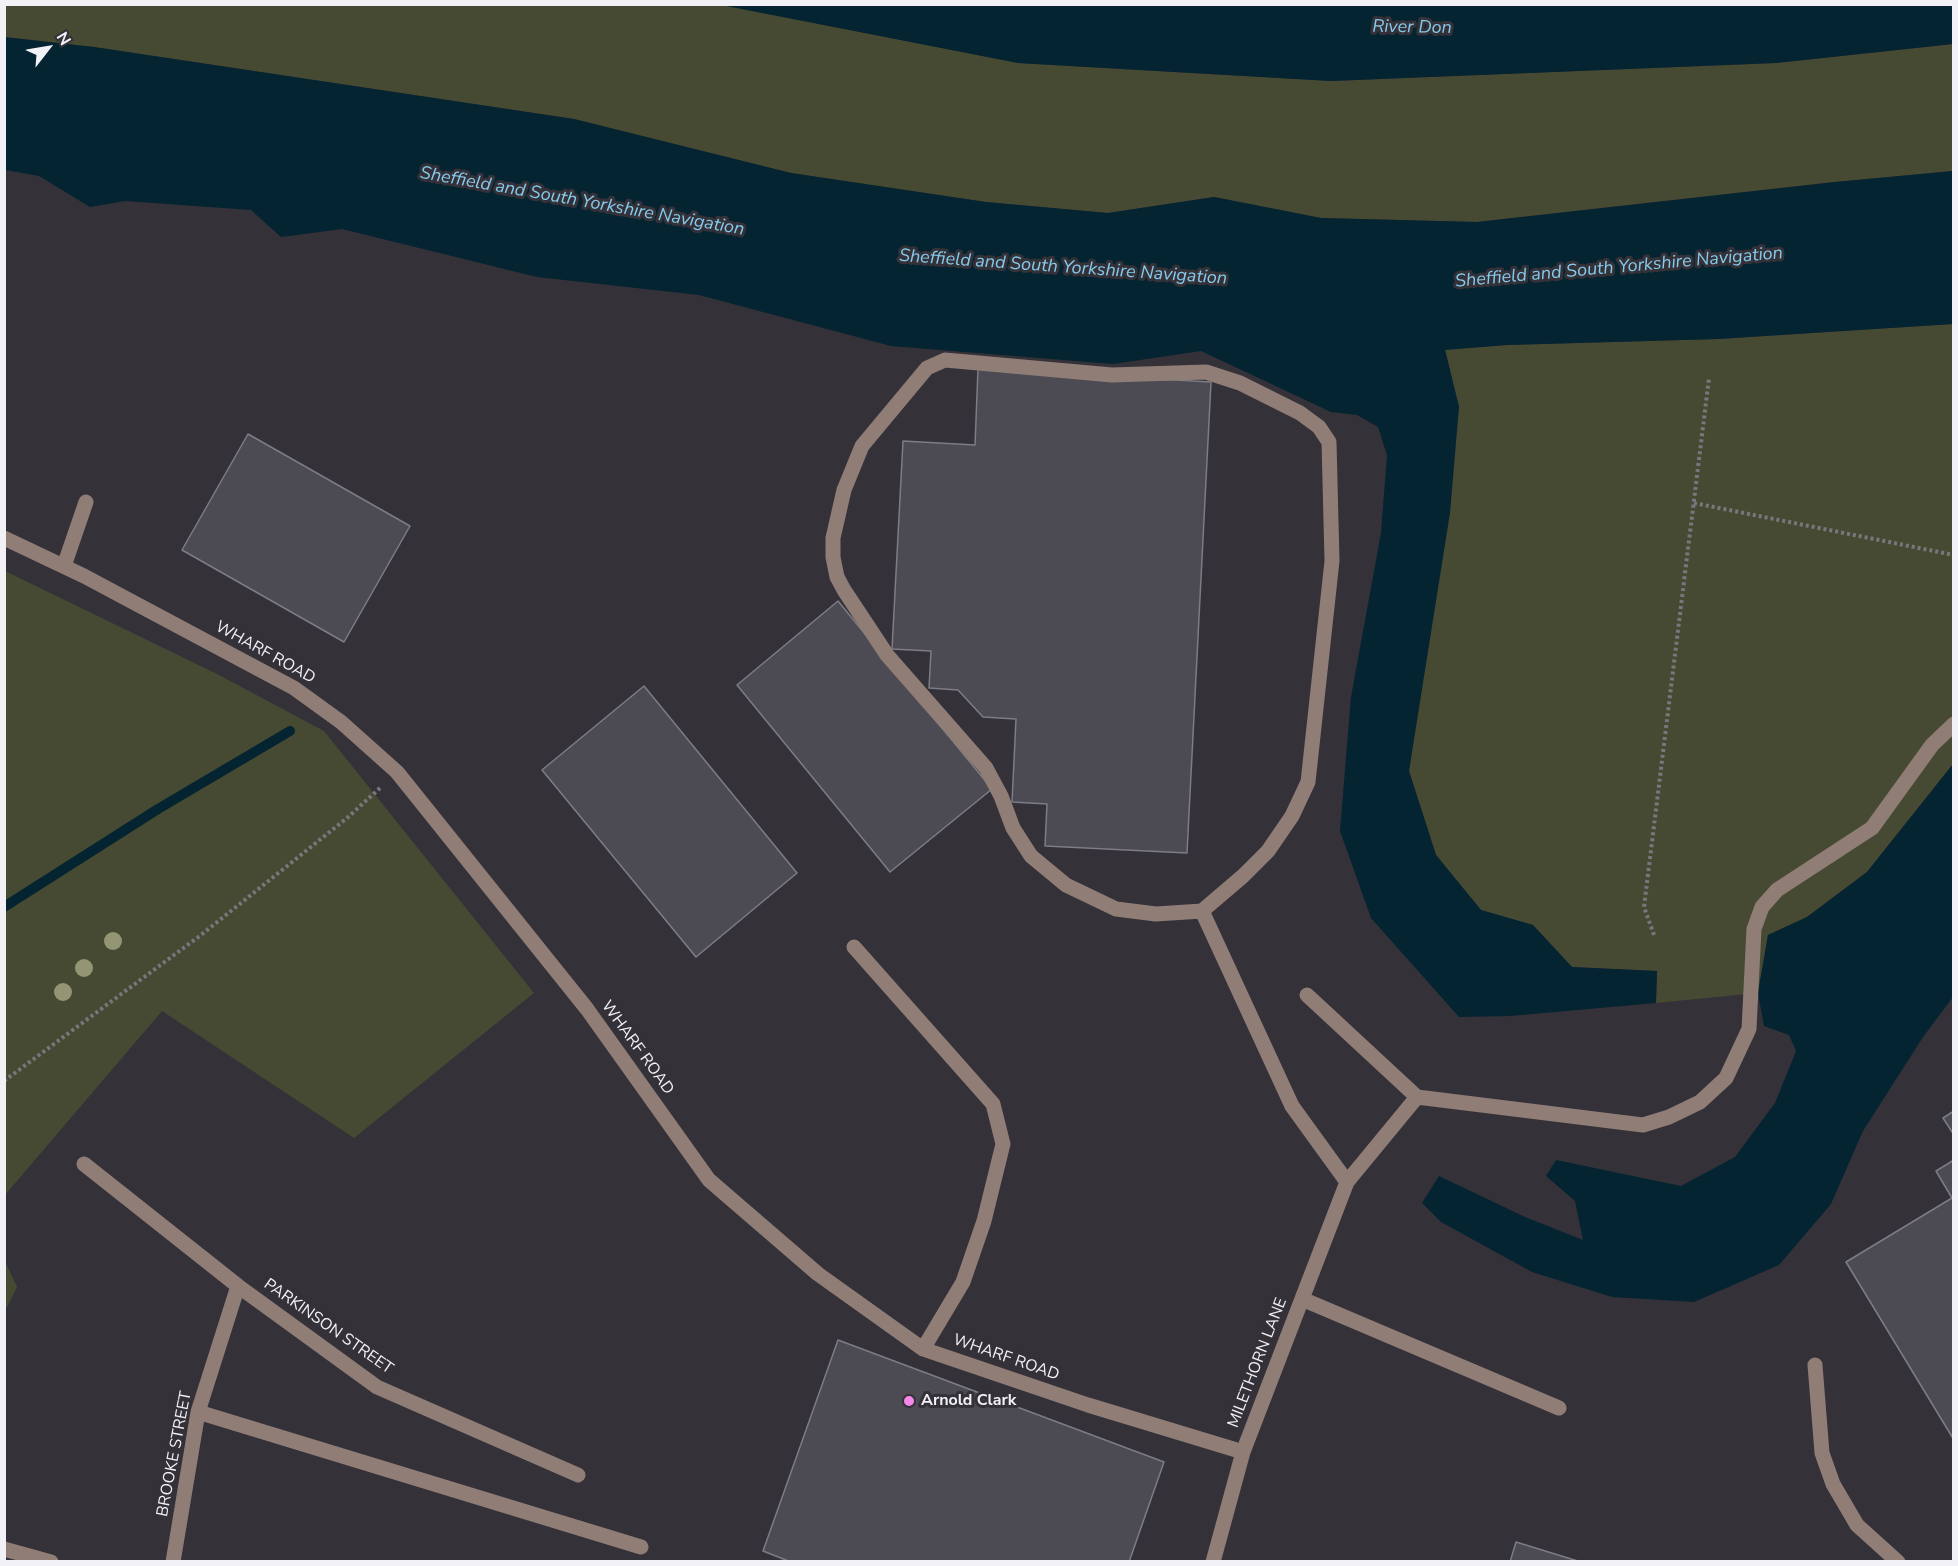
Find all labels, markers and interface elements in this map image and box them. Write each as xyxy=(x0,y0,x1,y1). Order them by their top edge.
water label: River Don xyxy=(1372,17,1452,39)
north arrow xyxy=(18,18,78,78)
text: N xyxy=(51,28,76,50)
water label: Sheffield and South Yorkshire Navigation xyxy=(418,163,746,241)
water label: Sheffield and South Yorkshire Navigation xyxy=(1454,243,1784,293)
water label: Sheffield and South Yorkshire Navigation xyxy=(898,246,1228,290)
street label: WHARF ROAD xyxy=(212,618,318,688)
street label: WHARF ROAD xyxy=(597,997,677,1099)
street label: PARKINSON STREET xyxy=(260,1275,396,1379)
street label: MILETHORN LANE xyxy=(1224,1295,1292,1431)
street label: WHARF ROAD xyxy=(950,1331,1062,1385)
street label: BROOKE STREET xyxy=(153,1390,197,1518)
place label: Arnold Clark xyxy=(921,1391,1016,1411)
marker: Arnold Clark xyxy=(902,1394,916,1408)

